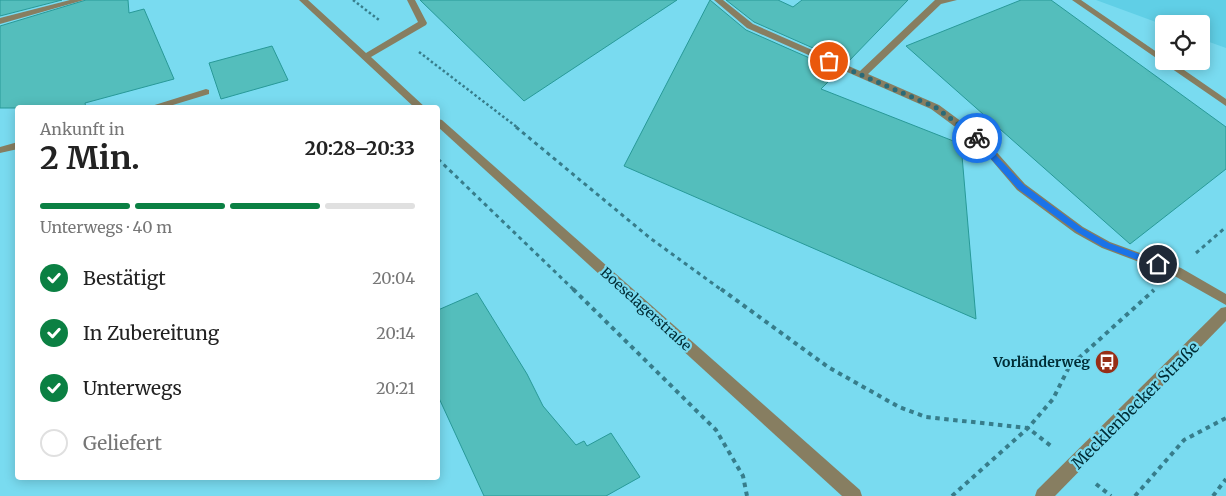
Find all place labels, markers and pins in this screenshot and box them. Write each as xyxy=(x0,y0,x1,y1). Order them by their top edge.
pin xyxy=(808,40,850,82)
pin xyxy=(1137,243,1179,285)
bus stop icon: Vorländerweg xyxy=(1094,349,1120,375)
place label: Vorländerweg xyxy=(992,353,1090,371)

